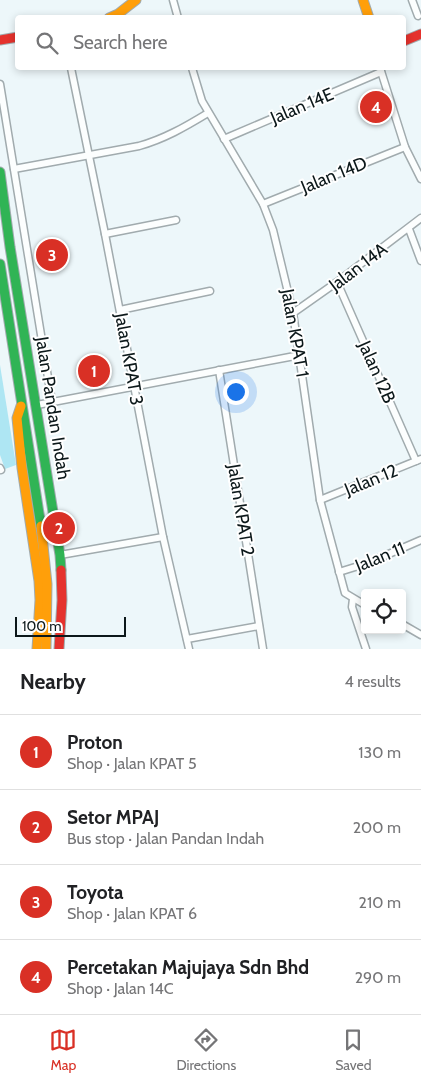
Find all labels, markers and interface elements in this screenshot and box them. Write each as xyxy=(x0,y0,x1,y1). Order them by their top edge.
search box xyxy=(15,15,406,70)
icon: search xyxy=(33,29,61,57)
text: Search here xyxy=(73,31,167,54)
street label: Jalan 14E xyxy=(266,83,337,129)
pin: 4 xyxy=(360,88,392,126)
street label: Jalan 14D xyxy=(297,152,370,199)
pin: 3 xyxy=(36,236,68,274)
street label: Jalan 14A xyxy=(324,238,392,297)
street label: Jalan KPAT 1 xyxy=(276,286,314,379)
street label: Jalan KPAT 3 xyxy=(110,310,148,407)
street label: Jalan Pandan Indah xyxy=(31,334,75,481)
street label: Jalan 12B xyxy=(353,336,401,407)
pin: 1 xyxy=(78,352,110,390)
your location xyxy=(223,379,249,405)
street label: Jalan 12 xyxy=(340,459,401,501)
street label: Jalan KPAT 2 xyxy=(223,461,259,558)
pin: 2 xyxy=(43,509,75,547)
street label: Jalan 11 xyxy=(351,537,408,577)
map controls xyxy=(361,589,406,634)
button: locate xyxy=(361,589,406,634)
scale bar xyxy=(15,614,126,637)
text: 100 m xyxy=(22,617,62,635)
text: Nearby xyxy=(20,669,86,694)
text: 4 results xyxy=(344,672,401,691)
text: Proton xyxy=(67,731,123,754)
text: 1 xyxy=(33,743,39,762)
text: 130 m xyxy=(358,743,401,762)
text: Shop · Jalan KPAT 5 xyxy=(67,754,197,773)
text: Setor MPAJ xyxy=(67,806,159,829)
text: 2 xyxy=(32,818,40,837)
text: 200 m xyxy=(353,818,401,837)
text: Bus stop · Jalan Pandan Indah xyxy=(67,829,264,848)
text: Toyota xyxy=(67,881,123,904)
text: 3 xyxy=(32,893,40,912)
text: 210 m xyxy=(359,893,401,912)
text: Shop · Jalan KPAT 6 xyxy=(67,904,197,923)
text: Percetakan Majujaya Sdn Bhd xyxy=(67,956,309,979)
text: 4 xyxy=(31,968,41,987)
text: 290 m xyxy=(355,968,401,987)
text: Shop · Jalan 14C xyxy=(67,979,174,998)
tab: Map xyxy=(49,1026,77,1074)
tab: Directions xyxy=(176,1026,236,1074)
tab: Saved xyxy=(335,1026,372,1074)

